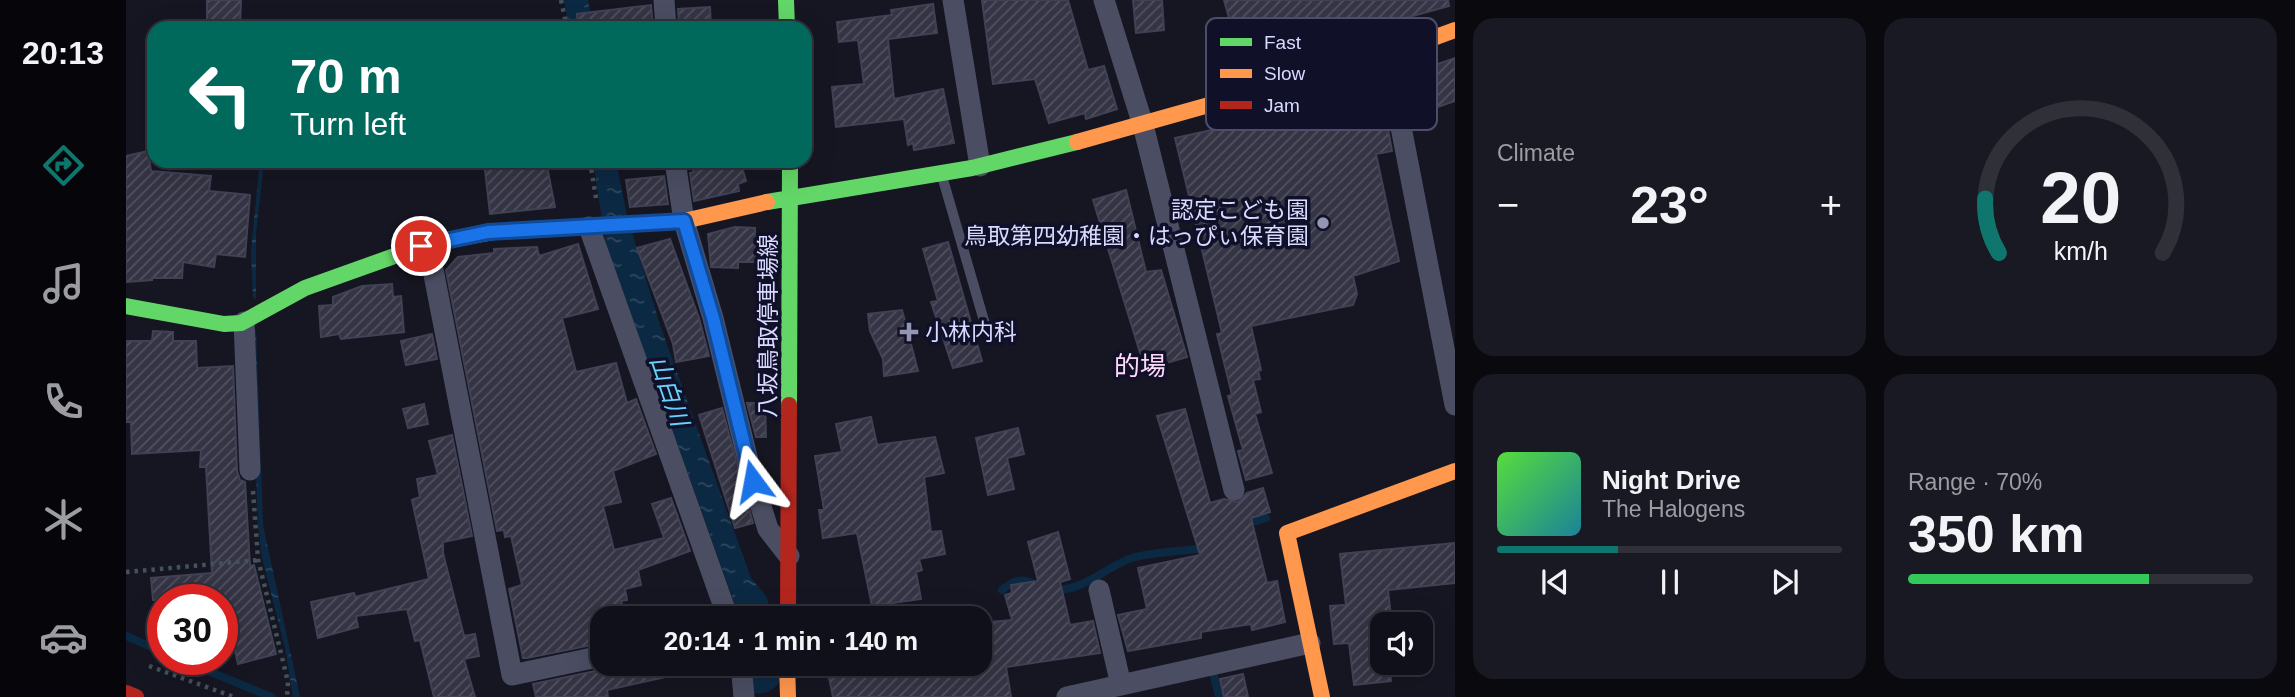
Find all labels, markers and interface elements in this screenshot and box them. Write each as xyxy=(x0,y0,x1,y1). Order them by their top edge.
legend xyxy=(1206,18,1437,130)
text: Fast xyxy=(1264,32,1302,53)
text: 20:13 xyxy=(22,35,104,71)
icon: left xyxy=(175,49,266,140)
text: 70 m xyxy=(290,49,402,103)
text: Slow xyxy=(1264,63,1305,84)
text: Jam xyxy=(1264,95,1300,116)
text: Turn left xyxy=(290,106,406,142)
text: Climate xyxy=(1497,140,1575,166)
icon: directions xyxy=(39,141,88,190)
text: 20 xyxy=(2040,157,2121,238)
text: 23° xyxy=(1630,176,1709,234)
text: − xyxy=(1497,184,1519,226)
text: + xyxy=(1820,184,1842,226)
place label: 認定こども園 鳥取第四幼稚園・はっぴぃ保育園 xyxy=(964,197,1309,249)
marker: 認定こども園 鳥取第四幼稚園・はっぴぃ保育園 xyxy=(1315,215,1331,231)
pin xyxy=(391,216,451,276)
icon: arrive xyxy=(402,227,440,265)
street label: 八坂鳥取停車場線 xyxy=(755,234,781,418)
text: km/h xyxy=(2053,237,2108,265)
icon: music xyxy=(39,259,88,308)
place label: 小林内科 xyxy=(925,319,1017,345)
marker: 小林内科 xyxy=(899,322,919,342)
district label: 的場 xyxy=(1114,351,1166,381)
water label: 山白川 xyxy=(645,352,695,432)
icon: phone xyxy=(39,377,88,426)
position arrow xyxy=(716,444,790,518)
text: Night Drive xyxy=(1602,465,1741,495)
text: Range · 70% xyxy=(1908,469,2042,495)
icon: climate xyxy=(39,495,88,544)
text: The Halogens xyxy=(1602,496,1745,522)
text: 350 km xyxy=(1908,505,2084,563)
icon: previous xyxy=(1536,563,1574,601)
icon: pause xyxy=(1651,563,1689,601)
icon: next xyxy=(1766,563,1804,601)
speed limit sign: 30 xyxy=(147,584,238,675)
map controls xyxy=(1370,612,1433,675)
button: sound xyxy=(1370,612,1433,675)
icon: car xyxy=(39,613,88,662)
text: 20:14 · 1 min · 140 m xyxy=(664,626,918,656)

